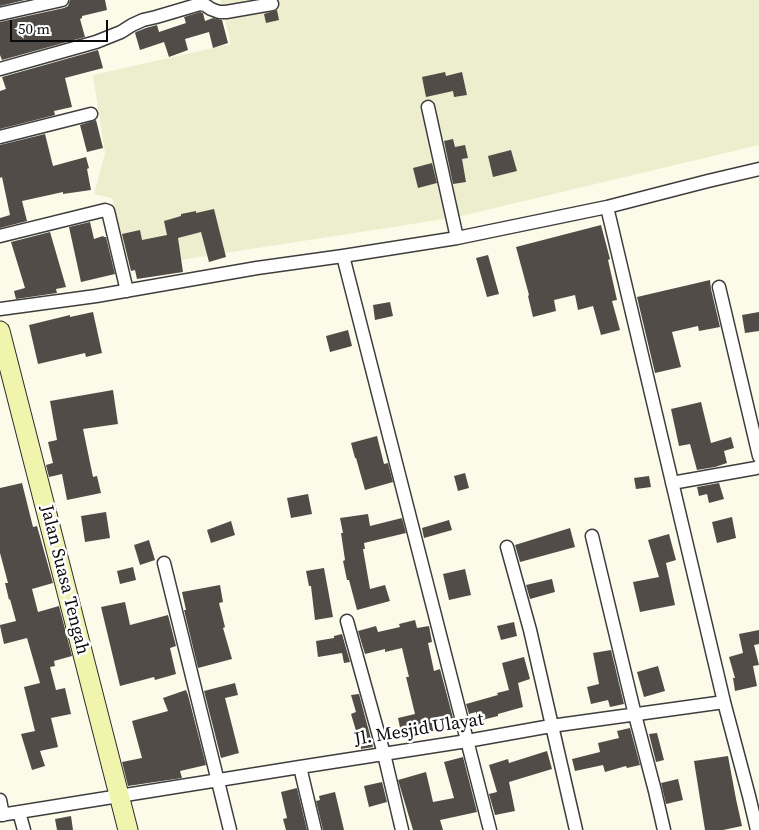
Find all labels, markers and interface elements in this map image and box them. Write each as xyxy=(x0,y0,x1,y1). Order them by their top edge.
scale bar xyxy=(12,10,110,42)
text: 50 m xyxy=(18,18,50,39)
street label: Jalan Suasa Tengah xyxy=(35,503,93,657)
street label: Jl. Mesjid Ulayat xyxy=(353,709,485,751)

